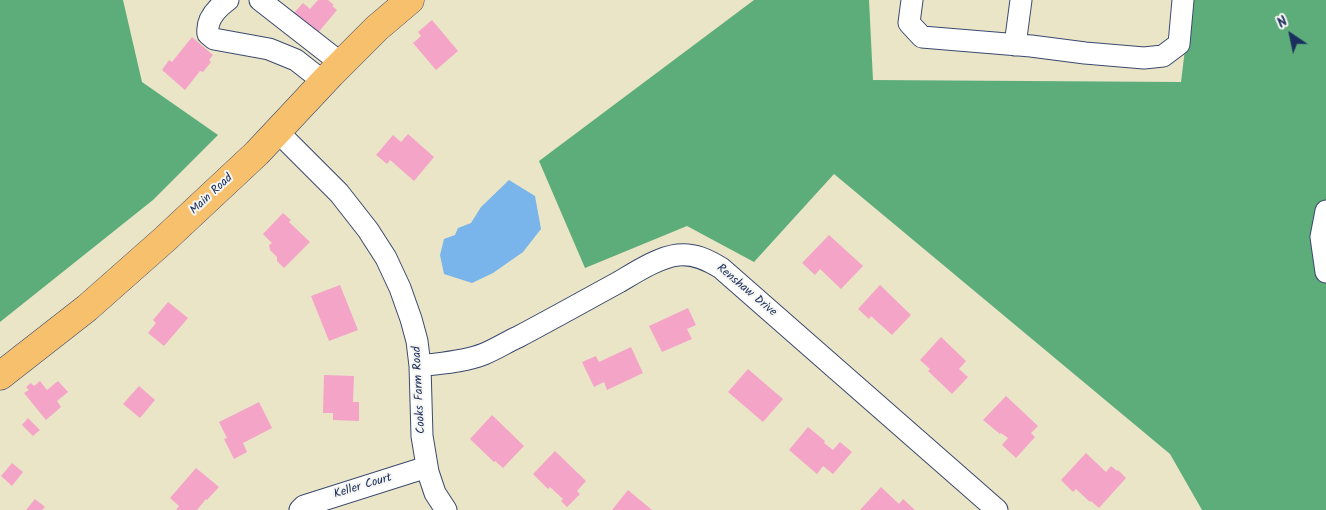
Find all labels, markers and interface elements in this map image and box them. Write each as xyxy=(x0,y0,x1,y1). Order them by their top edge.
north arrow xyxy=(1266,10,1316,60)
text: N xyxy=(1273,11,1292,34)
street label: Main Road xyxy=(188,172,236,218)
street label: Renshaw Drive xyxy=(713,262,779,320)
street label: Cooks Farm Road xyxy=(411,346,429,434)
street label: Keller Court xyxy=(332,471,394,503)

